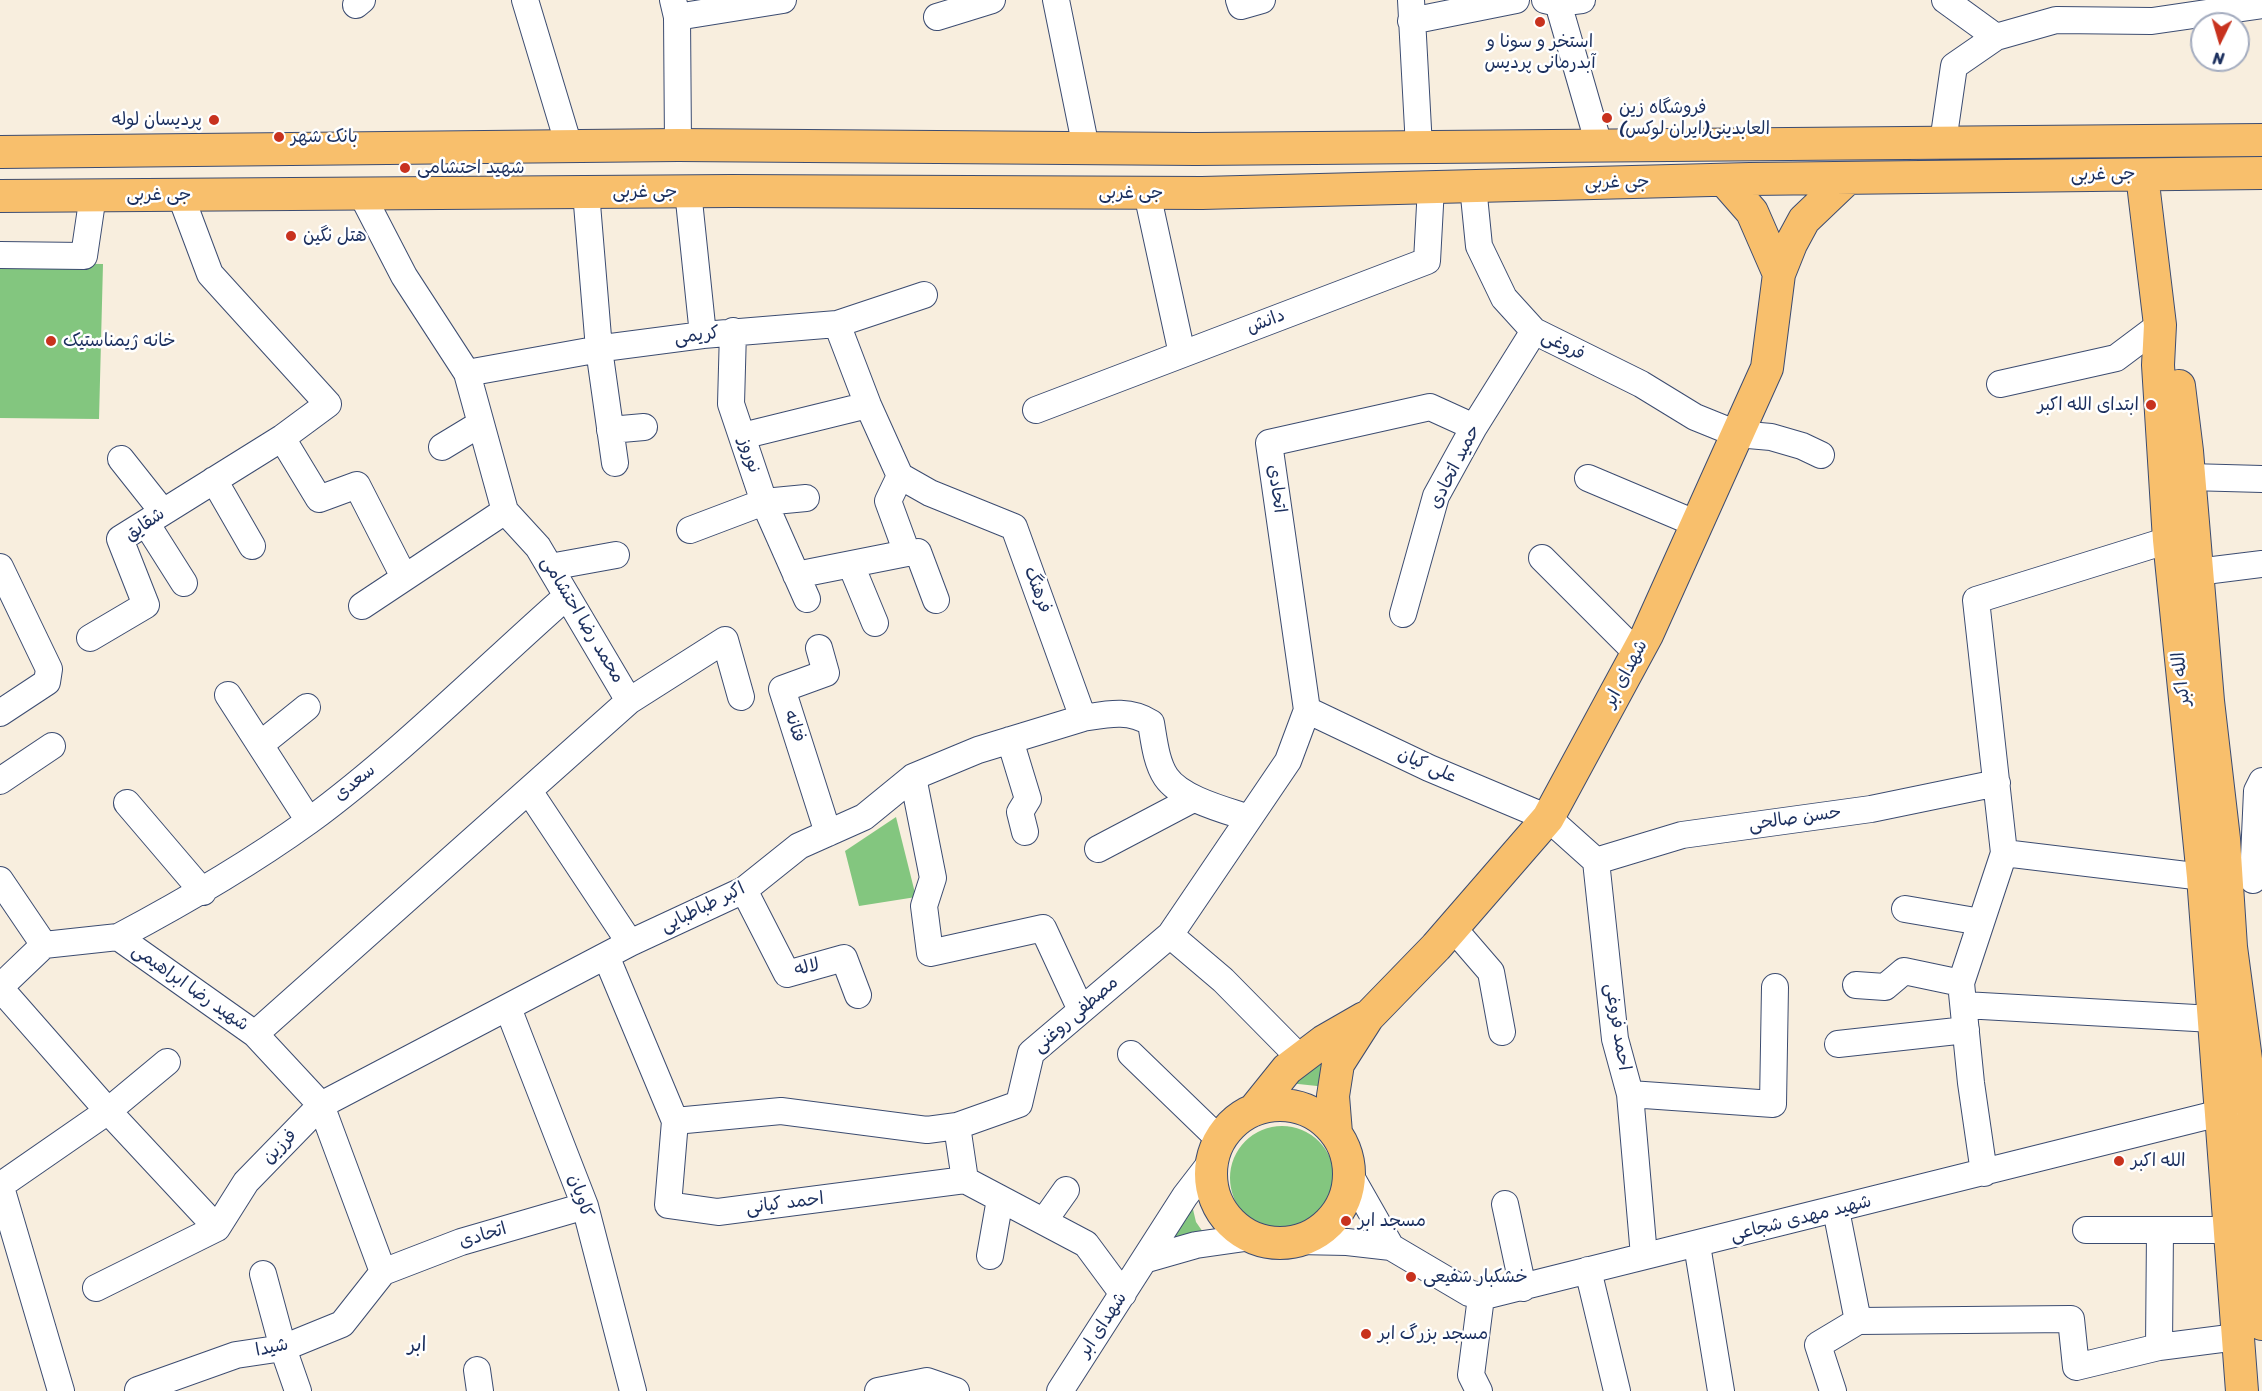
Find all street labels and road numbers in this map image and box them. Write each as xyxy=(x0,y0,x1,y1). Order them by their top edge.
street label: جی غربی xyxy=(2070,164,2136,186)
street label: جی غربی xyxy=(1584,172,1650,194)
street label: جی غربی xyxy=(613,181,677,203)
street label: جی غربی xyxy=(1099,182,1163,204)
street label: جی غربی xyxy=(127,184,191,206)
street label: دانش xyxy=(1244,305,1288,339)
street label: کریمی xyxy=(673,323,721,349)
street label: فروغی xyxy=(1538,326,1588,366)
street label: حمید اتحادی xyxy=(1425,421,1485,513)
street label: نوروز xyxy=(733,435,765,477)
street label: اتحادی xyxy=(1262,463,1290,515)
street label: شقایق xyxy=(121,503,169,547)
street label: محمد رضا احتشامی xyxy=(536,553,628,687)
street label: فرهنگ xyxy=(1019,564,1055,616)
street label: شهدای ابر xyxy=(1599,637,1653,711)
street label: الله اکبر xyxy=(2168,651,2196,707)
street label: فتانه xyxy=(779,707,809,745)
street label: علی کیان xyxy=(1394,743,1460,789)
street label: سعدی xyxy=(330,760,380,806)
street label: حسن صالحی xyxy=(1747,802,1843,836)
street label: اکبر طباطبایی xyxy=(657,878,749,938)
street label: شهید رضا ابراهیمی xyxy=(127,940,253,1036)
street label: لاله xyxy=(792,955,822,981)
street label: مصطفی روغنی xyxy=(1029,972,1123,1058)
street label: احمد فروغی xyxy=(1599,982,1635,1072)
street label: فرزین xyxy=(258,1125,302,1169)
street label: کاویان xyxy=(563,1172,597,1220)
street label: احمد کیانی xyxy=(745,1189,825,1219)
street label: شهید مهدی شجاعی xyxy=(1728,1191,1874,1247)
street label: اتحادی xyxy=(457,1219,509,1253)
street label: شهدای ابر xyxy=(1074,1288,1132,1362)
street label: شیدا xyxy=(254,1334,290,1362)

